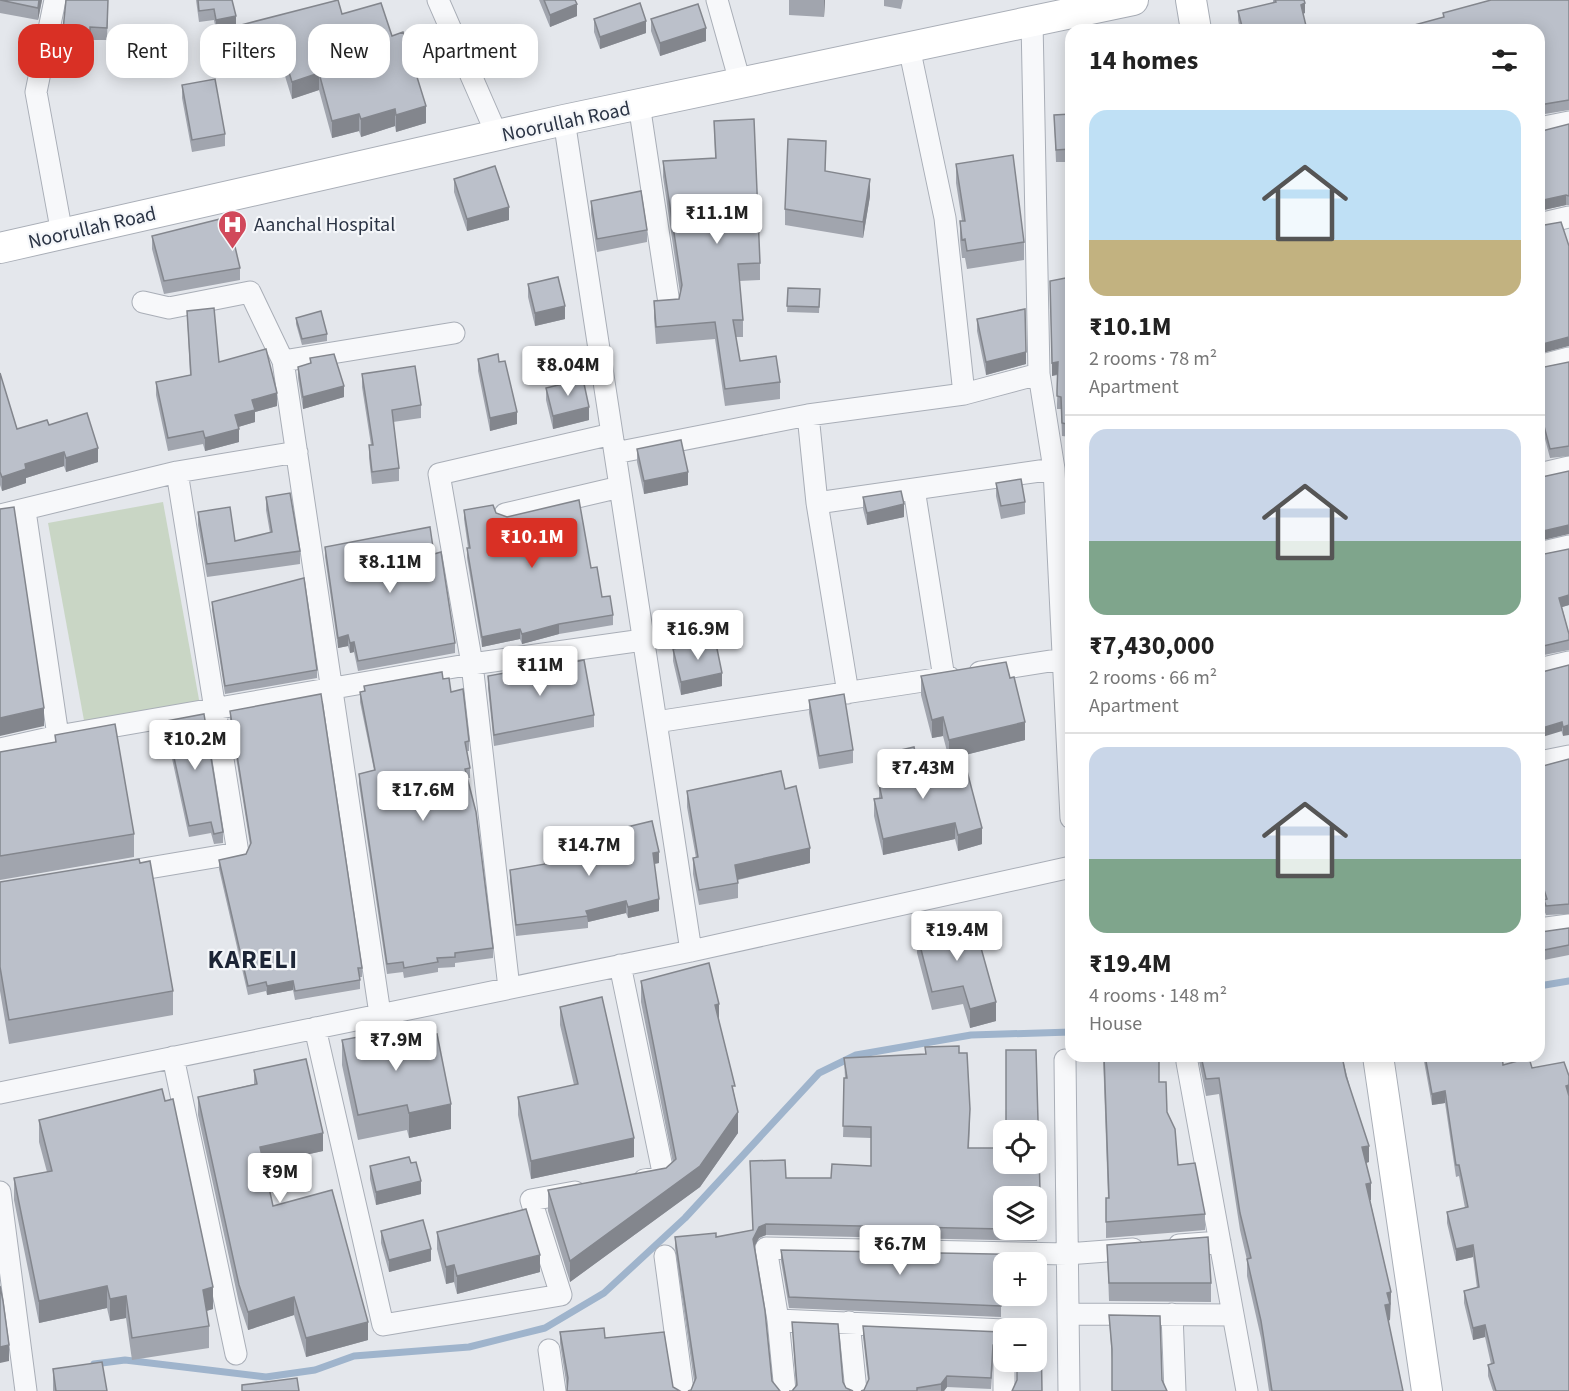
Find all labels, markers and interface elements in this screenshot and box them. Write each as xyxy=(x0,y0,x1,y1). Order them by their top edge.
chip: Buy xyxy=(18,24,94,78)
chip: Rent xyxy=(106,24,188,78)
chip: Filters xyxy=(200,24,296,78)
chip: New xyxy=(308,24,390,78)
chip: Apartment xyxy=(402,24,538,78)
text: 14 homes xyxy=(1089,42,1198,79)
icon: filters xyxy=(1488,44,1521,77)
street label: Noorullah Road xyxy=(499,95,633,149)
icon: home xyxy=(1251,149,1359,257)
pin: ₹11.1M xyxy=(668,194,766,245)
text: ₹11.1M xyxy=(685,199,749,227)
street label: Noorullah Road xyxy=(25,200,159,256)
hospital icon: Aanchal Hospital xyxy=(217,208,249,250)
place label: Aanchal Hospital xyxy=(254,211,395,239)
text: ₹10.1M xyxy=(1089,308,1172,345)
text: 2 rooms · 78 m² xyxy=(1089,345,1217,373)
pin: ₹8.04M xyxy=(519,346,617,397)
text: ₹8.04M xyxy=(536,351,600,379)
text: Apartment xyxy=(1089,373,1179,401)
icon: home xyxy=(1251,468,1359,576)
pin: ₹10.1M xyxy=(483,518,581,569)
text: ₹10.1M xyxy=(500,523,564,551)
pin: ₹8.11M xyxy=(341,543,439,594)
text: ₹8.11M xyxy=(358,548,422,576)
pin: ₹16.9M xyxy=(649,610,747,661)
text: ₹16.9M xyxy=(666,615,730,643)
text: ₹7,430,000 xyxy=(1089,627,1214,664)
pin: ₹11M xyxy=(504,646,576,697)
text: ₹11M xyxy=(517,651,563,679)
text: 2 rooms · 66 m² xyxy=(1089,664,1217,692)
text: Apartment xyxy=(1089,692,1179,720)
pin: ₹10.2M xyxy=(146,720,244,771)
text: ₹10.2M xyxy=(163,725,227,753)
pin: ₹7.43M xyxy=(874,749,972,800)
text: ₹7.43M xyxy=(891,754,955,782)
pin: ₹17.6M xyxy=(374,771,472,822)
text: ₹17.6M xyxy=(391,776,455,804)
icon: home xyxy=(1251,786,1359,894)
pin: ₹14.7M xyxy=(540,826,638,877)
text: ₹14.7M xyxy=(557,831,621,859)
pin: ₹19.4M xyxy=(908,911,1006,962)
text: ₹19.4M xyxy=(925,916,989,944)
district label: KARELI xyxy=(207,941,299,978)
text: ₹19.4M xyxy=(1089,945,1172,982)
text: 4 rooms · 148 m² xyxy=(1089,982,1227,1010)
text: House xyxy=(1089,1010,1142,1038)
pin: ₹7.9M xyxy=(354,1021,438,1072)
text: ₹7.9M xyxy=(370,1026,422,1054)
map controls xyxy=(993,1120,1047,1372)
button: locate xyxy=(993,1120,1047,1174)
pin: ₹9M xyxy=(251,1153,309,1204)
text: ₹9M xyxy=(262,1158,298,1186)
button: layers xyxy=(993,1186,1047,1240)
pin: ₹6.7M xyxy=(858,1225,942,1276)
text: ₹6.7M xyxy=(874,1230,926,1258)
button: + xyxy=(993,1252,1047,1306)
button: − xyxy=(993,1318,1047,1372)

